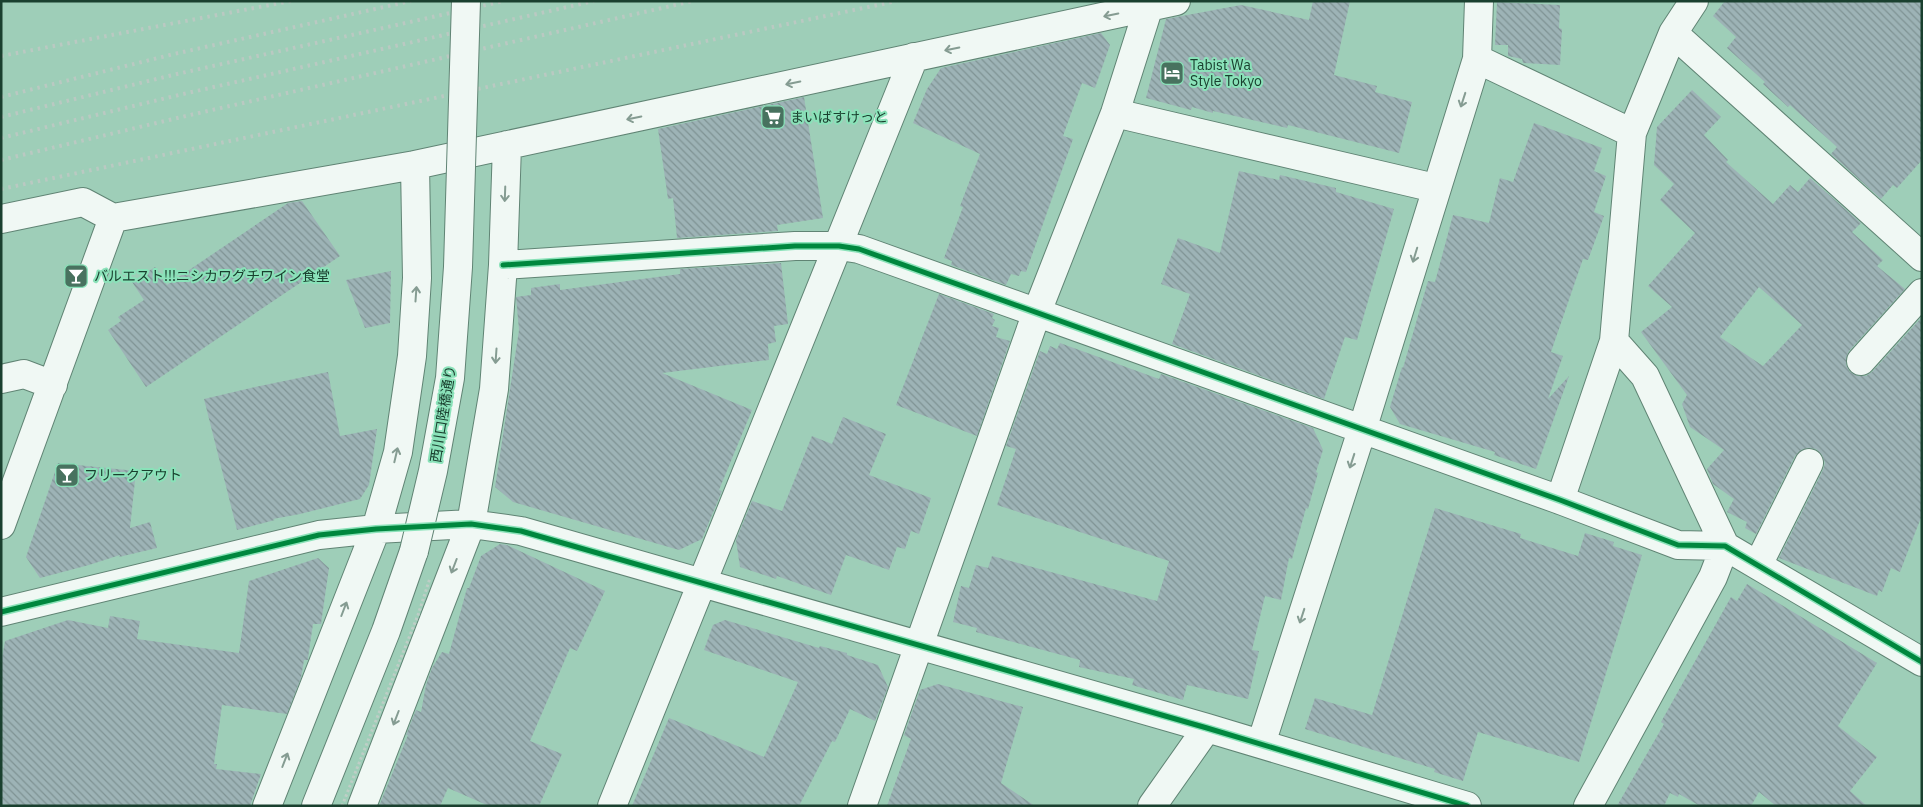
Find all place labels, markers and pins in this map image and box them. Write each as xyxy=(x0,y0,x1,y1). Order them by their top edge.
place label: Tabist Wa Style Tokyo xyxy=(1190,56,1262,90)
hotel icon: Tabist Wa Style Tokyo xyxy=(1159,60,1185,86)
supermarket icon: まいばすけっと xyxy=(760,104,786,130)
place label: まいばすけっと xyxy=(790,108,888,126)
bar icon: バルエスト!!!ニシカワグチワイン食堂 xyxy=(63,263,89,289)
place label: バルエスト!!!ニシカワグチワイン食堂 xyxy=(94,267,330,285)
bar icon: フリークアウト xyxy=(54,462,80,488)
place label: フリークアウト xyxy=(84,466,182,484)

